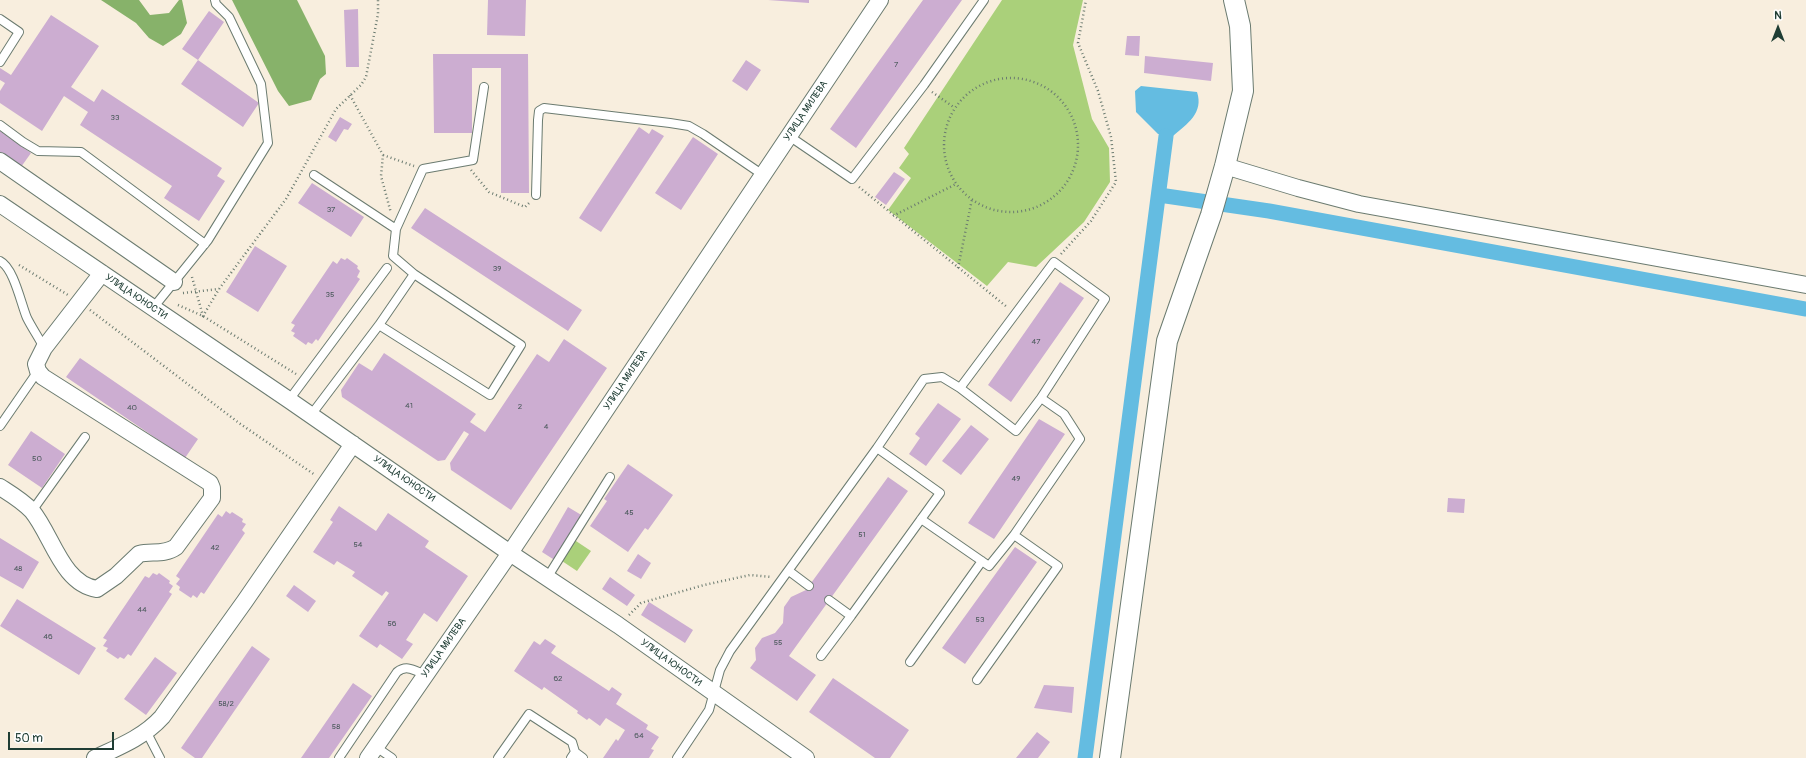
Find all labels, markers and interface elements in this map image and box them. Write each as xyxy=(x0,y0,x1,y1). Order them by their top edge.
north arrow xyxy=(1758,8,1798,48)
text: N xyxy=(1774,9,1782,22)
house number: 7 xyxy=(894,60,898,70)
street label: УЛИЦА МИЛЕВА xyxy=(781,79,831,143)
house number: 33 xyxy=(111,113,119,123)
house number: 37 xyxy=(327,205,335,215)
house number: 39 xyxy=(493,264,501,274)
street label: УЛИЦА ЮНОСТИ xyxy=(102,272,170,322)
house number: 35 xyxy=(326,290,334,300)
house number: 47 xyxy=(1032,337,1040,347)
street label: УЛИЦА МИЛЕВА xyxy=(601,348,651,412)
house number: 41 xyxy=(405,401,413,411)
house number: 2 xyxy=(518,402,522,412)
house number: 40 xyxy=(127,403,137,413)
house number: 4 xyxy=(544,422,548,432)
street label: УЛИЦА ЮНОСТИ xyxy=(371,453,437,505)
house number: 50 xyxy=(32,454,42,464)
house number: 49 xyxy=(1012,474,1020,484)
house number: 45 xyxy=(625,508,633,518)
house number: 51 xyxy=(858,530,866,540)
house number: 54 xyxy=(354,540,362,550)
house number: 42 xyxy=(210,543,220,553)
house number: 48 xyxy=(14,564,22,574)
house number: 44 xyxy=(137,605,147,615)
house number: 53 xyxy=(976,615,984,625)
street label: УЛИЦА МИЛЕВА xyxy=(419,616,469,680)
house number: 56 xyxy=(388,619,396,629)
house number: 46 xyxy=(43,632,53,642)
street label: УЛИЦА ЮНОСТИ xyxy=(638,637,704,689)
house number: 55 xyxy=(774,638,782,648)
house number: 62 xyxy=(553,674,563,684)
house number: 58/2 xyxy=(218,699,234,709)
house number: 58 xyxy=(332,722,340,732)
scale bar xyxy=(10,724,116,750)
text: 50 m xyxy=(15,731,43,746)
house number: 64 xyxy=(634,731,644,741)

